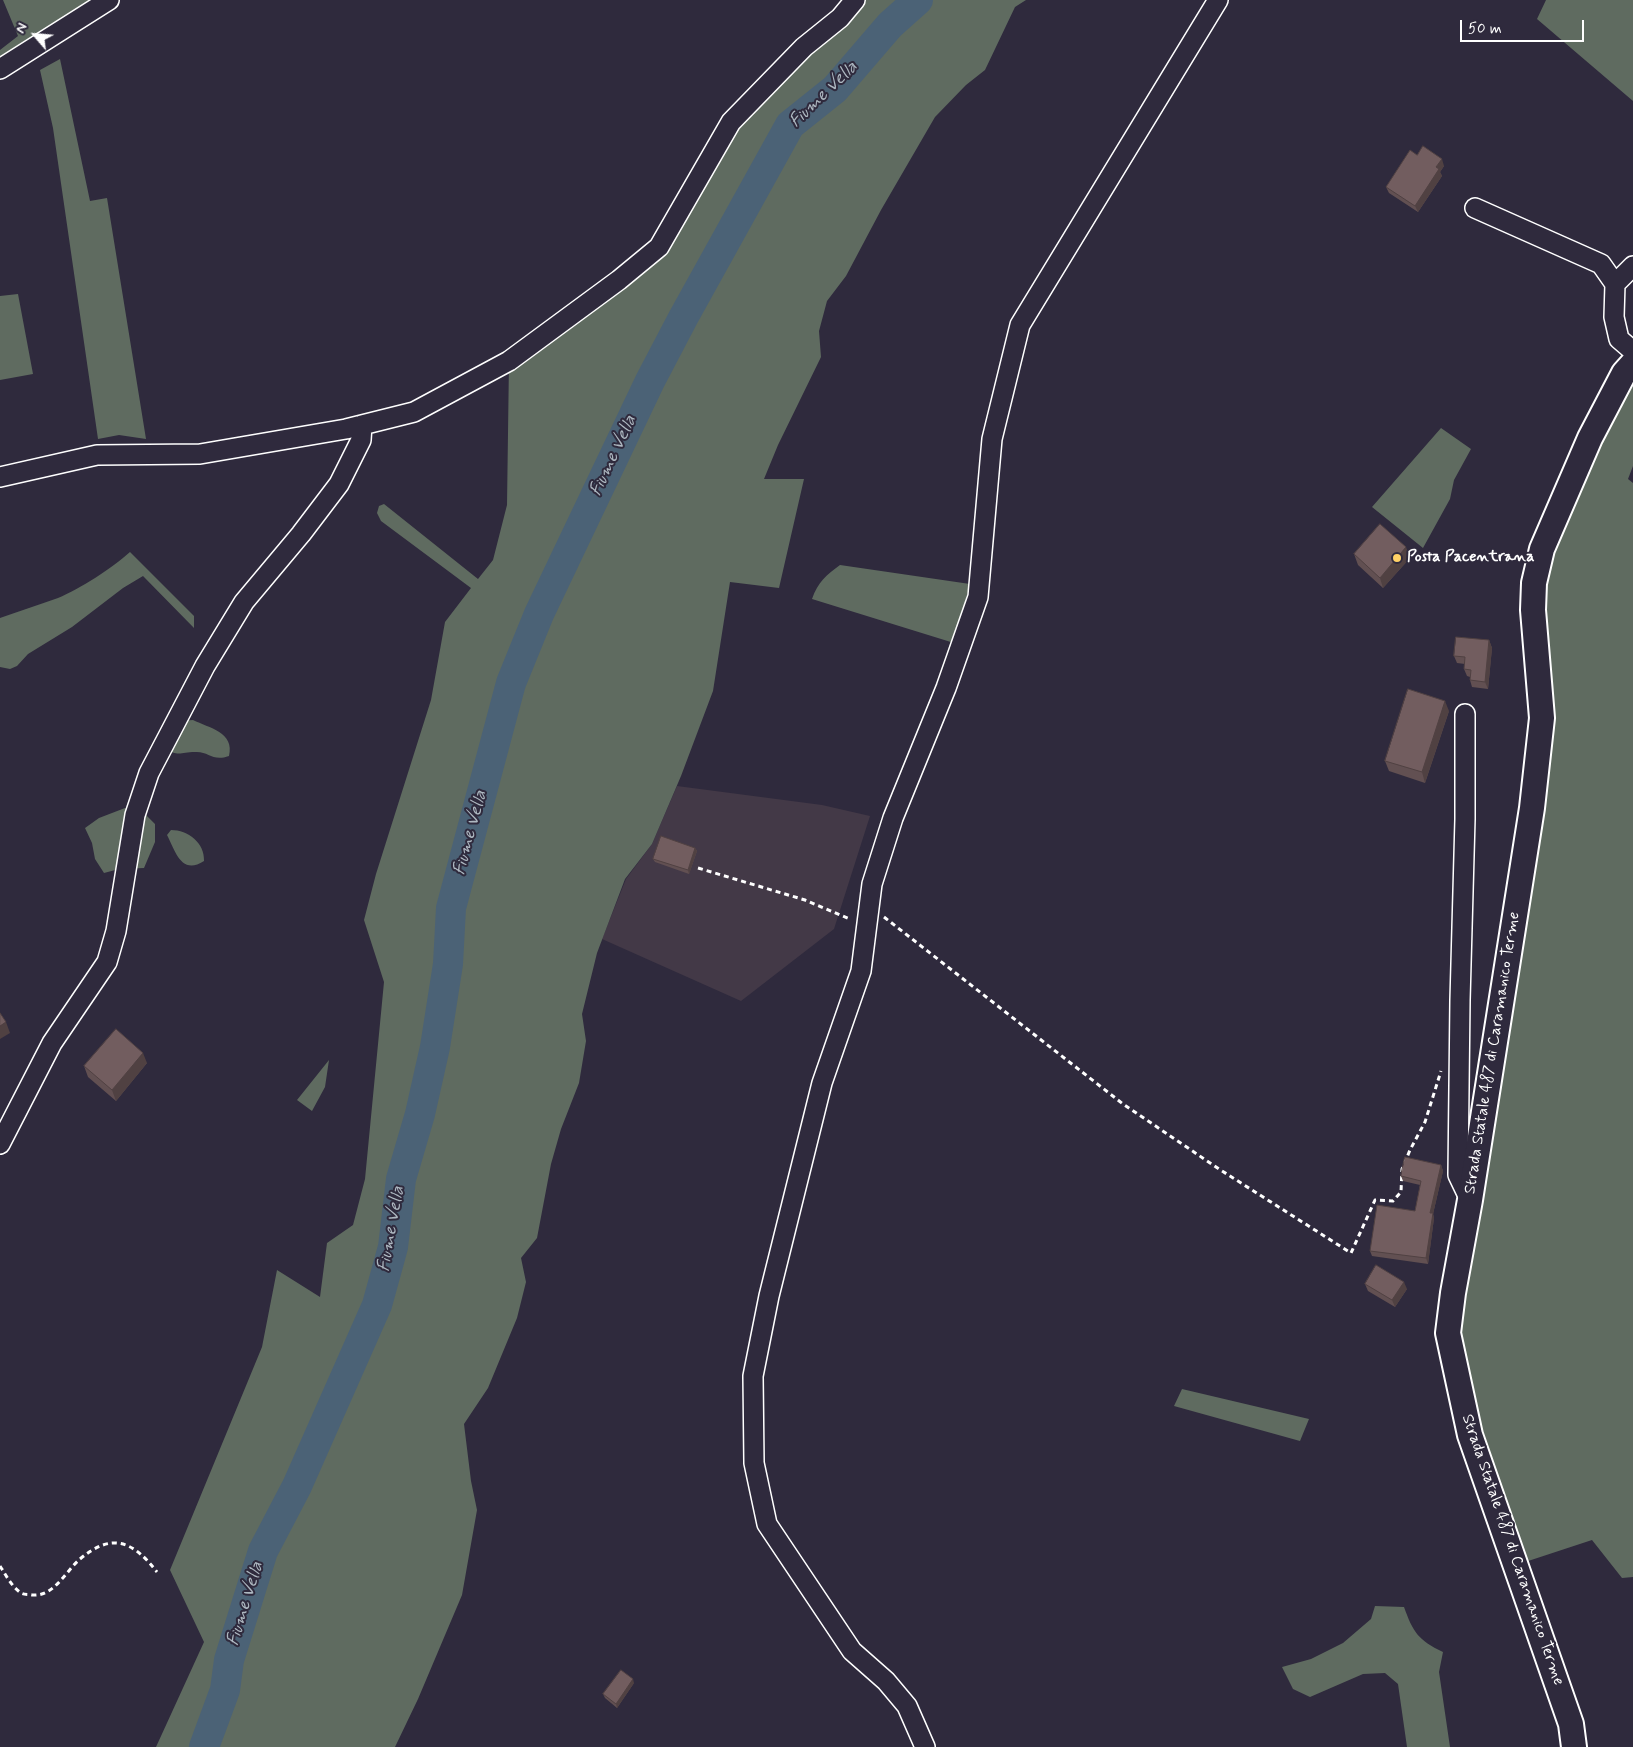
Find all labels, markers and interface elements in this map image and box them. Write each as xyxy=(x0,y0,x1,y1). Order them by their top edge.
north arrow xyxy=(10,10,60,60)
scale bar xyxy=(1463,10,1587,42)
text: 50 m xyxy=(1468,19,1502,39)
text: N xyxy=(11,20,32,36)
water label: Fiume Vella xyxy=(785,57,863,133)
water label: Fiume Vella xyxy=(586,412,642,500)
place label: Posta Pacentrana xyxy=(1407,548,1534,568)
marker: Posta Pacentrana xyxy=(1391,552,1403,564)
water label: Fiume Vella xyxy=(449,788,493,878)
street label: Strada Statale 487 di Caramanico Terme xyxy=(1461,911,1525,1195)
water label: Fiume Vella xyxy=(374,1184,410,1274)
street label: Strada Statale 487 di Caramanico Terme xyxy=(1456,1412,1568,1688)
water label: Fiume Vella xyxy=(223,1559,269,1649)

